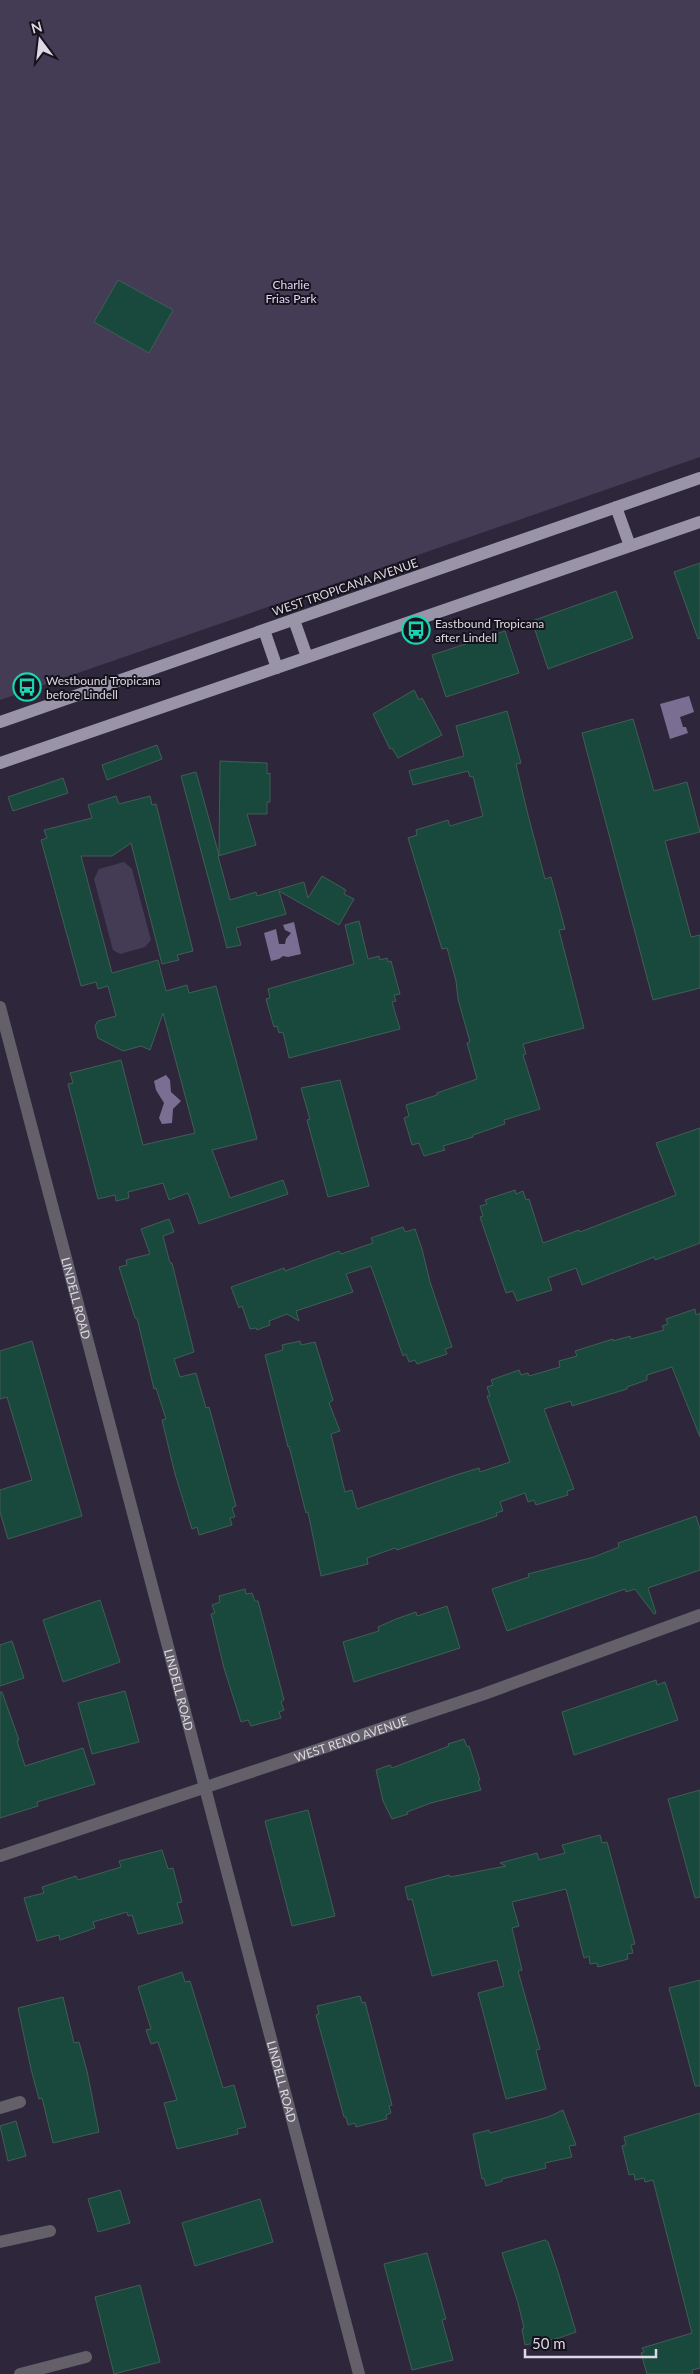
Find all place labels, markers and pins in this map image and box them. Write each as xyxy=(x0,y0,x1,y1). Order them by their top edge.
bus stop icon: Eastbound Tropicana after Lindell xyxy=(401,615,431,645)
place label: Eastbound Tropicana after Lindell xyxy=(435,616,544,645)
bus stop icon: Westbound Tropicana before Lindell xyxy=(12,672,42,702)
place label: Westbound Tropicana before Lindell xyxy=(46,673,161,702)

